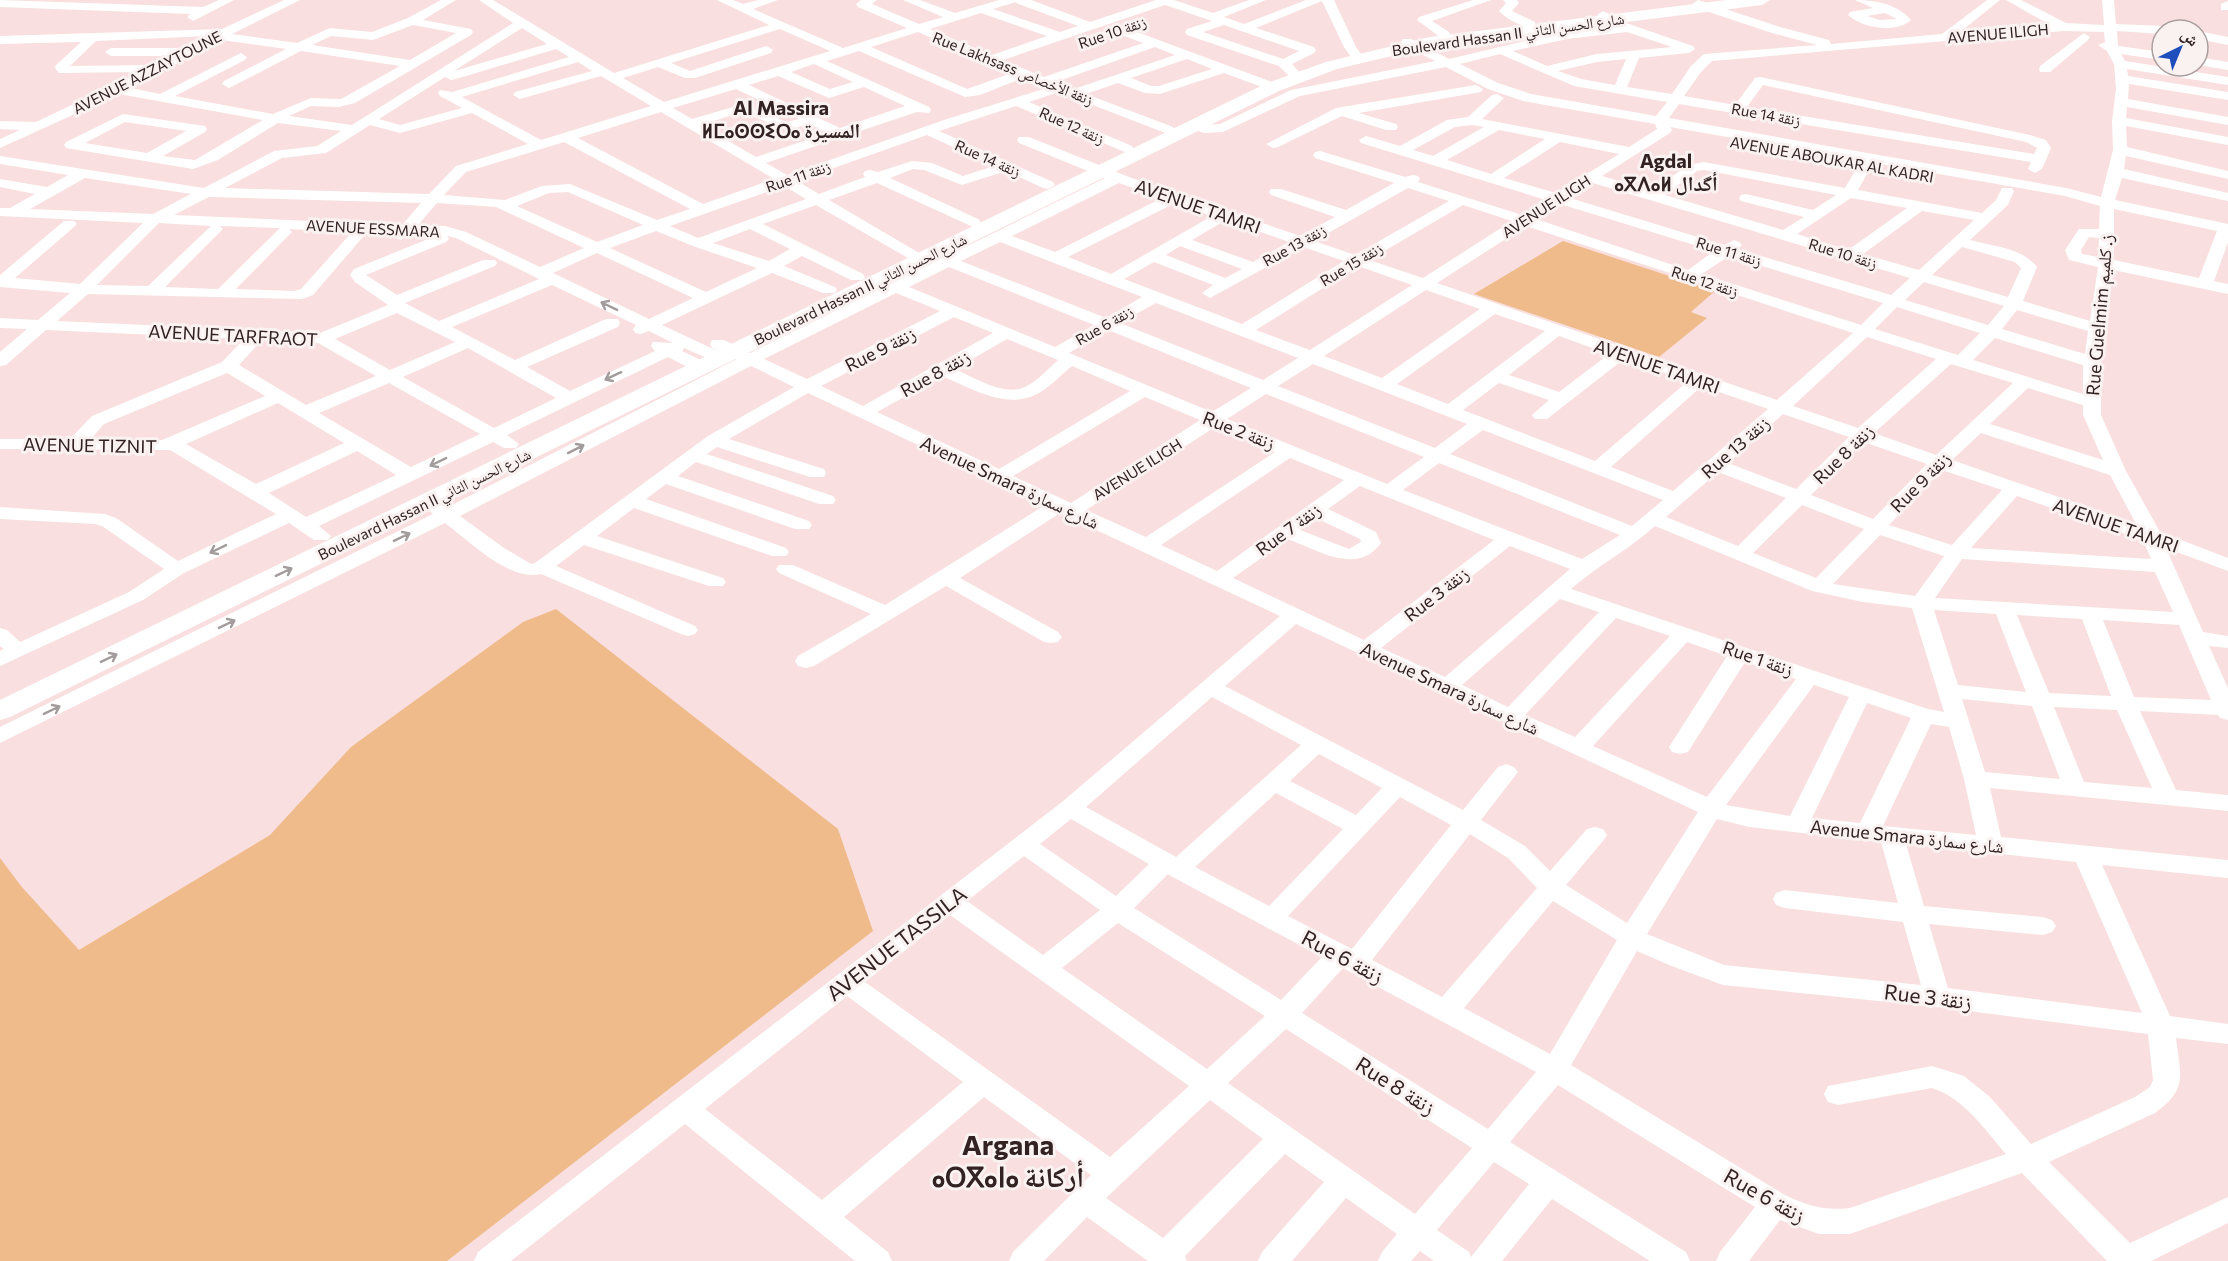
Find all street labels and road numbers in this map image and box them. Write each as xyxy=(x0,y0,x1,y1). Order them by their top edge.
street label: Boulevard Hassan II شارع الحسن الثاني xyxy=(1391,9,1626,63)
street label: Rue 10 زنقة xyxy=(1076,12,1149,53)
street label: AVENUE ILIGH xyxy=(1947,20,2049,46)
street label: AVENUE AZZAYTOUNE xyxy=(70,27,224,117)
street label: Rue Lakhsass زنقة الأخصاص xyxy=(929,28,1096,110)
street label: Rue 14 زنقة xyxy=(1730,99,1802,130)
street label: Rue 12 زنقة xyxy=(1036,103,1107,148)
street label: AVENUE ABOUKAR AL KADRI xyxy=(1729,132,1935,186)
street label: Rue 14 زنقة xyxy=(952,136,1024,181)
street label: Rue 11 زنقة xyxy=(763,156,833,196)
street label: AVENUE ILIGH xyxy=(1498,171,1594,241)
street label: AVENUE TAMRI xyxy=(1132,174,1264,238)
street label: AVENUE ESSMARA xyxy=(306,216,440,240)
street label: Rue 13 زنقة xyxy=(1259,220,1329,271)
street label: Boulevard Hassan II شارع الحسن الثاني xyxy=(751,229,971,352)
street label: Rue 11 زنقة xyxy=(1694,233,1764,270)
street label: Rue Guelmim ز. كلميم xyxy=(2081,233,2119,397)
street label: Rue 10 زنقة xyxy=(1806,234,1880,273)
street label: Rue 15 زنقة xyxy=(1317,238,1386,290)
street label: Rue 12 زنقة xyxy=(1669,262,1741,301)
street label: Rue 6 زنقة xyxy=(1072,301,1137,350)
street label: AVENUE TARFRAOT xyxy=(148,320,318,350)
street label: Rue 9 زنقة xyxy=(841,322,919,376)
street label: AVENUE TAMRI xyxy=(1591,334,1723,398)
street label: Rue 8 زنقة xyxy=(896,345,974,401)
street label: Rue 2 زنقة xyxy=(1200,406,1278,454)
street label: Rue 13 زنقة xyxy=(1696,411,1774,483)
street label: Rue 8 زنقة xyxy=(1808,420,1878,488)
street label: Avenue Smara شارع سمارة xyxy=(917,431,1103,534)
street label: AVENUE TIZNIT xyxy=(23,433,157,457)
street label: AVENUE ILIGH xyxy=(1089,434,1185,504)
street label: Boulevard Hassan II شارع الحسن الثاني xyxy=(315,444,535,567)
street label: Rue 9 زنقة xyxy=(1885,447,1955,517)
street label: AVENUE TAMRI xyxy=(2050,493,2182,557)
street label: Rue 7 زنقة xyxy=(1251,498,1325,560)
street label: Rue 3 زنقة xyxy=(1399,562,1473,626)
street label: Rue 1 زنقة xyxy=(1720,636,1796,680)
street label: Avenue Smara شارع سمارة xyxy=(1357,637,1543,740)
street label: Avenue Smara شارع سمارة xyxy=(1809,815,2005,858)
street label: AVENUE TASSILA xyxy=(821,881,971,1005)
street label: Rue 6 زنقة xyxy=(1298,924,1388,988)
street label: Rue 3 زنقة xyxy=(1883,978,1973,1014)
street label: Rue 8 زنقة xyxy=(1352,1051,1440,1119)
street label: Rue 6 زنقة xyxy=(1720,1162,1810,1228)

